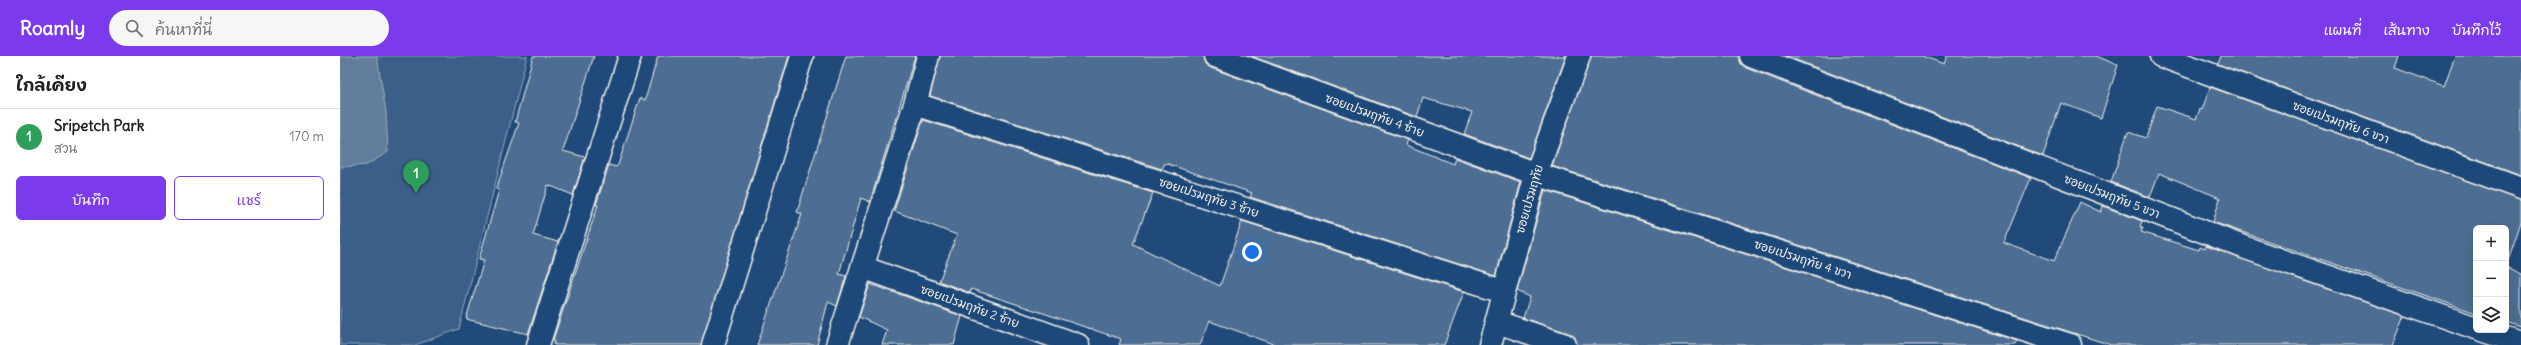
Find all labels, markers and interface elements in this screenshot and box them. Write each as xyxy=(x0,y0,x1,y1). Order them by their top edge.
search box xyxy=(109,10,389,46)
text: Roamly xyxy=(20,16,85,40)
icon: search xyxy=(123,17,145,39)
text: ค้นหาที่นี่ xyxy=(155,20,212,39)
text: แผนที่ xyxy=(2324,21,2361,39)
text: เส้นทาง xyxy=(2383,21,2430,39)
text: บันทึกไว้ xyxy=(2452,21,2501,39)
text: ใกล้เคียง xyxy=(16,74,87,96)
street label: ซอยเปรมฤทัย 4 ซ้าย xyxy=(1323,90,1427,141)
street label: ซอยเปรมฤทัย 6 ขวา xyxy=(2290,98,2391,147)
text: Sripetch Park xyxy=(54,116,144,135)
text: 1 xyxy=(26,128,32,145)
text: 170 m xyxy=(289,128,324,145)
text: สวน xyxy=(54,140,77,157)
pin: 1 xyxy=(403,160,429,193)
street label: ซอยเปรมฤทัย xyxy=(1512,163,1547,236)
street label: ซอยเปรมฤทัย 5 ขวา xyxy=(2061,171,2162,222)
street label: ซอยเปรมฤทัย 3 ซ้าย xyxy=(1157,174,1261,221)
button: บันทึก xyxy=(16,176,166,220)
button: แชร์ xyxy=(174,176,324,220)
map controls xyxy=(2473,225,2509,333)
button: + xyxy=(2473,225,2509,261)
street label: ซอยเปรมฤทัย 4 ขวา xyxy=(1752,236,1854,283)
your location xyxy=(1242,242,1262,262)
button: − xyxy=(2473,261,2509,297)
street label: ซอยเปรมฤทัย 2 ซ้าย xyxy=(918,281,1022,332)
button: layers xyxy=(2473,297,2509,333)

